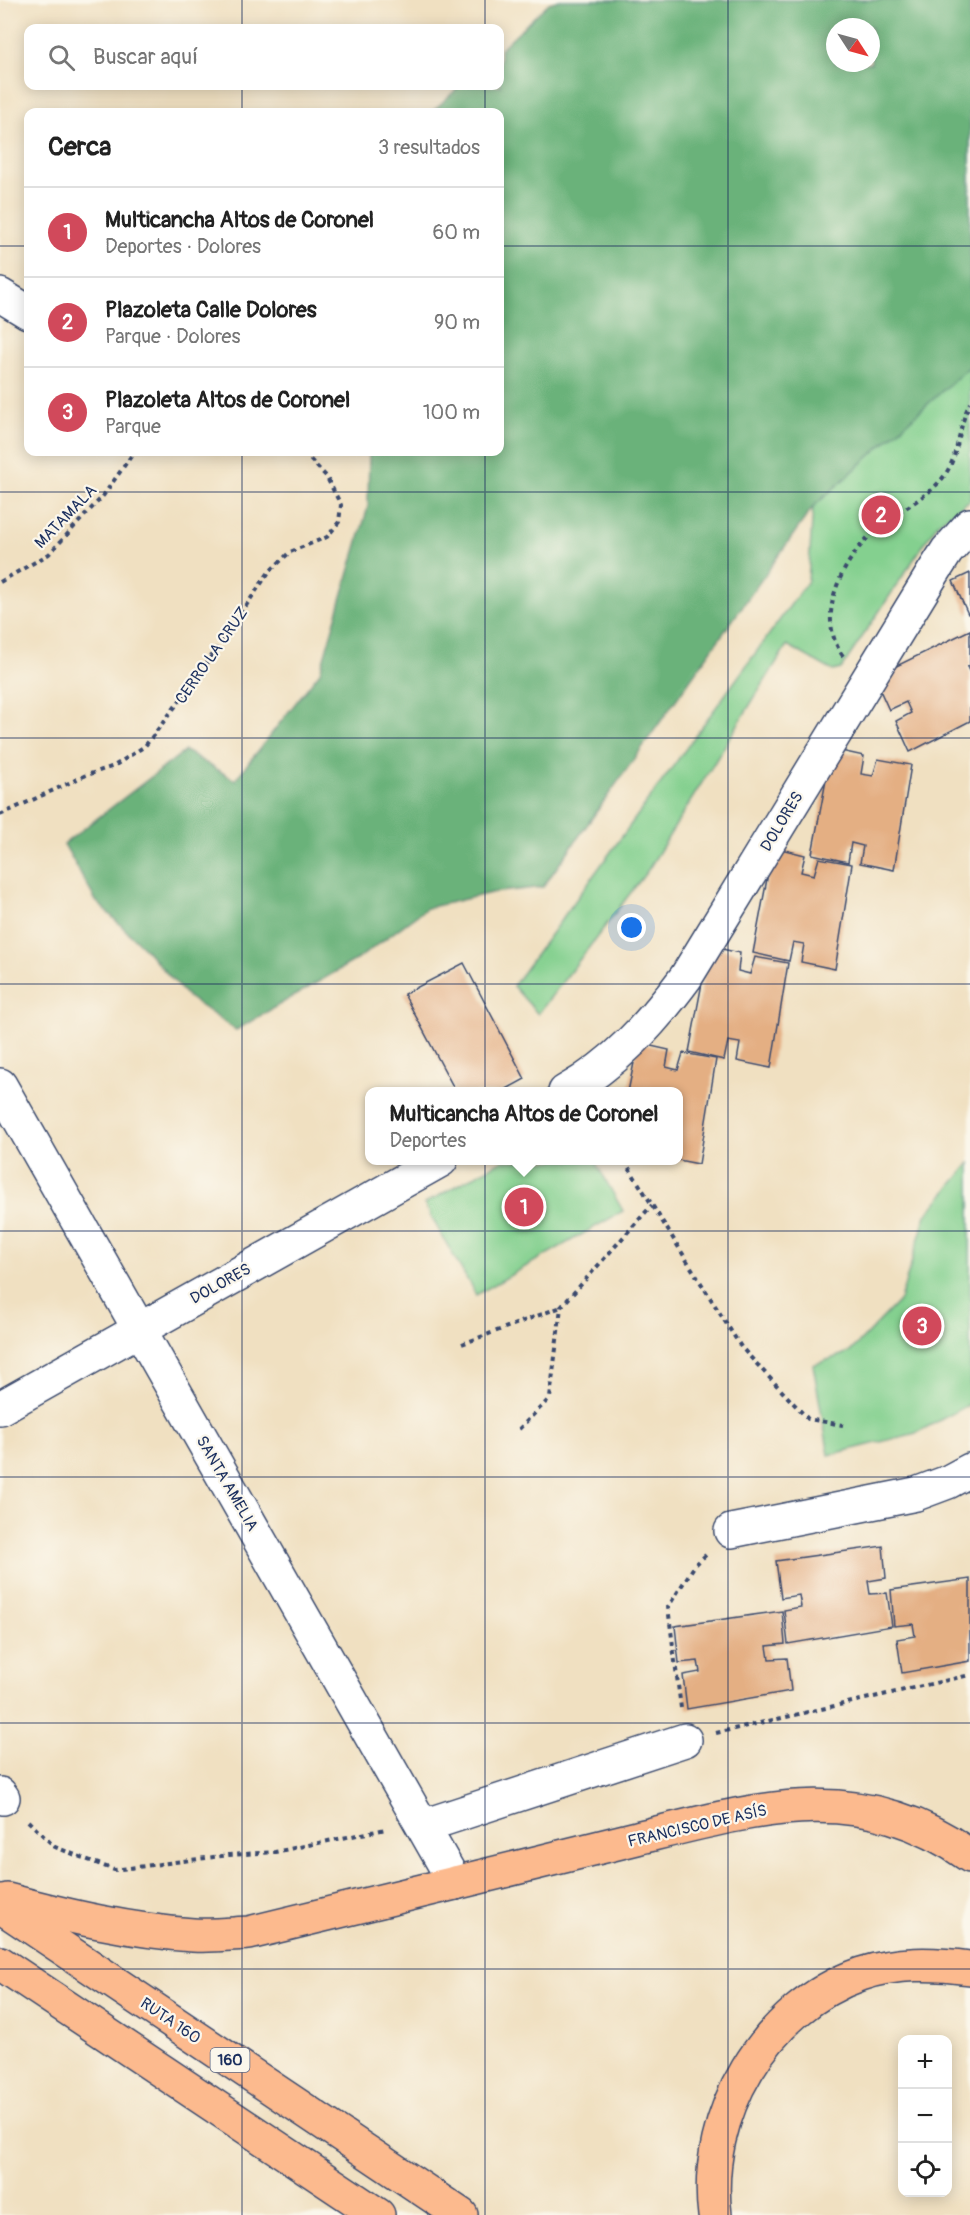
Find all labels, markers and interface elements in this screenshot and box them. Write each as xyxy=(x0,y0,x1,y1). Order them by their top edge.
north arrow xyxy=(826,18,880,72)
search box xyxy=(24,24,504,90)
icon: search xyxy=(45,41,78,74)
text: Buscar aquí xyxy=(93,43,198,71)
text: Cerca xyxy=(48,131,111,163)
text: 3 resultados xyxy=(378,135,480,160)
text: Multicancha Altos de Coronel xyxy=(105,206,374,234)
text: 1 xyxy=(64,220,71,245)
text: 60 m xyxy=(433,220,480,245)
text: Deportes · Dolores xyxy=(105,234,261,259)
text: Plazoleta Calle Dolores xyxy=(105,296,317,324)
text: 2 xyxy=(62,310,73,335)
text: 90 m xyxy=(434,310,480,335)
text: Parque · Dolores xyxy=(105,324,240,349)
text: Plazoleta Altos de Coronel xyxy=(105,386,350,414)
text: 3 xyxy=(62,400,73,425)
text: 100 m xyxy=(423,400,480,425)
text: Parque xyxy=(105,414,161,439)
street label: MATAMALA xyxy=(30,481,101,553)
pin: 2 xyxy=(862,492,900,538)
street label: CERRO LA CRUZ xyxy=(171,603,253,708)
street label: DOLORES xyxy=(756,788,808,855)
your location xyxy=(617,913,646,942)
popup xyxy=(365,1087,683,1165)
text: Multicancha Altos de Coronel xyxy=(390,1100,658,1128)
text: Deportes xyxy=(390,1128,466,1153)
pin: 1 xyxy=(504,1184,544,1230)
street label: DOLORES xyxy=(187,1259,254,1309)
pin: 3 xyxy=(902,1304,942,1348)
street label: SANTA AMELIA xyxy=(192,1432,263,1535)
street label: FRANCISCO DE ASÍS xyxy=(626,1800,769,1852)
street label: RUTA 160 xyxy=(136,1993,205,2048)
map controls xyxy=(898,2035,952,2197)
button: + xyxy=(898,2035,952,2089)
road number: 160 xyxy=(210,2048,250,2072)
button: − xyxy=(898,2089,952,2143)
button: locate xyxy=(898,2143,952,2197)

